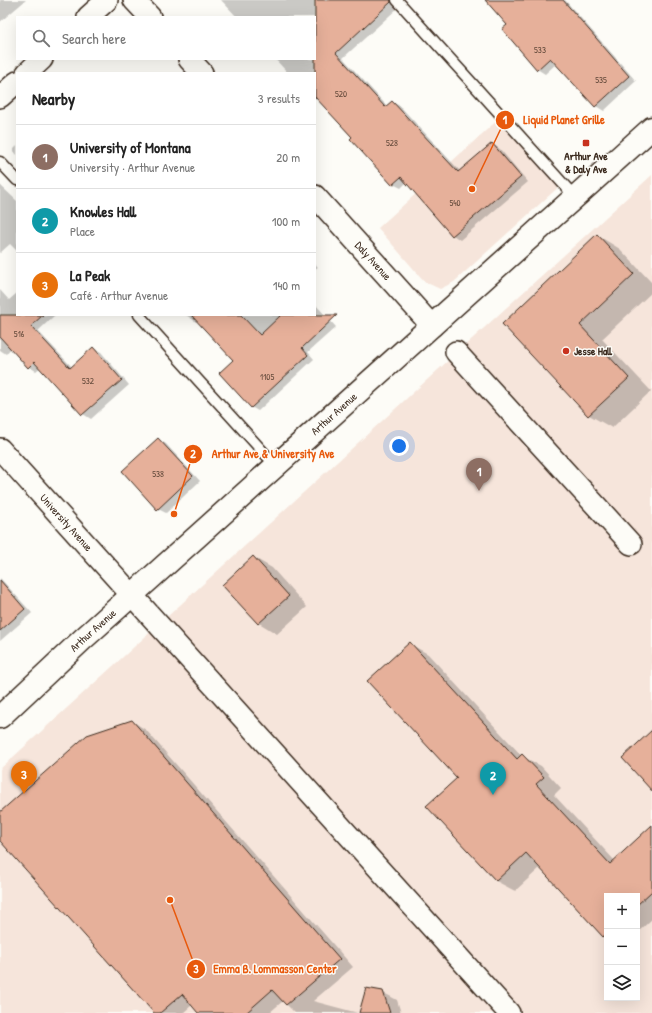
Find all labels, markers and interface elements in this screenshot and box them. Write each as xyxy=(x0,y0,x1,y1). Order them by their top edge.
search box xyxy=(16,16,316,60)
icon: search xyxy=(30,27,52,49)
text: Search here xyxy=(62,28,126,49)
house number: 533 xyxy=(534,44,546,56)
house number: 535 xyxy=(595,74,607,86)
text: Nearby xyxy=(32,87,75,110)
house number: 520 xyxy=(335,88,347,100)
text: 3 results xyxy=(258,89,300,107)
callout: Liquid Planet Grille xyxy=(495,108,613,132)
text: 1 xyxy=(503,111,508,128)
text: Liquid Planet Grille xyxy=(523,111,605,129)
text: University of Montana xyxy=(70,137,191,158)
house number: 528 xyxy=(386,137,398,149)
marker: Arthur Ave & Daly Ave xyxy=(581,138,591,148)
text: 1 xyxy=(43,148,47,166)
text: 20 m xyxy=(276,148,300,166)
place label: Arthur Ave & Daly Ave xyxy=(564,149,608,177)
text: University · Arthur Avenue xyxy=(70,158,195,176)
house number: 540 xyxy=(449,197,461,209)
text: Knowles Hall xyxy=(70,201,136,222)
text: 2 xyxy=(42,212,48,230)
text: 100 m xyxy=(272,212,300,230)
text: Place xyxy=(70,222,95,240)
street label: Daly Avenue xyxy=(352,238,395,284)
text: La Peak xyxy=(70,265,110,286)
text: 3 xyxy=(42,276,48,294)
text: 140 m xyxy=(273,276,300,294)
text: Café · Arthur Avenue xyxy=(70,286,168,304)
house number: 516 xyxy=(14,328,25,340)
place label: Jesse Hall xyxy=(574,344,613,358)
marker: Jesse Hall xyxy=(561,346,571,356)
house number: 1105 xyxy=(260,371,274,383)
house number: 532 xyxy=(82,375,95,387)
street label: Arthur Avenue xyxy=(308,389,360,438)
your location xyxy=(389,436,409,456)
callout: Arthur Ave & University Ave xyxy=(183,442,342,466)
text: 2 xyxy=(190,445,196,462)
text: Arthur Ave & University Ave xyxy=(212,445,335,463)
pin: 1 xyxy=(466,458,492,491)
house number: 538 xyxy=(152,468,164,480)
street label: University Avenue xyxy=(37,491,96,554)
street label: Arthur Avenue xyxy=(67,606,119,655)
pin: 3 xyxy=(11,761,37,794)
pin: 2 xyxy=(480,762,506,795)
map controls xyxy=(604,893,640,1001)
button: + xyxy=(604,893,640,929)
button: − xyxy=(604,929,640,965)
callout: Emma B. Lommasson Center xyxy=(186,957,345,981)
text: 3 xyxy=(193,960,199,977)
text: Emma B. Lommasson Center xyxy=(213,960,337,977)
button: layers xyxy=(604,965,640,1001)

